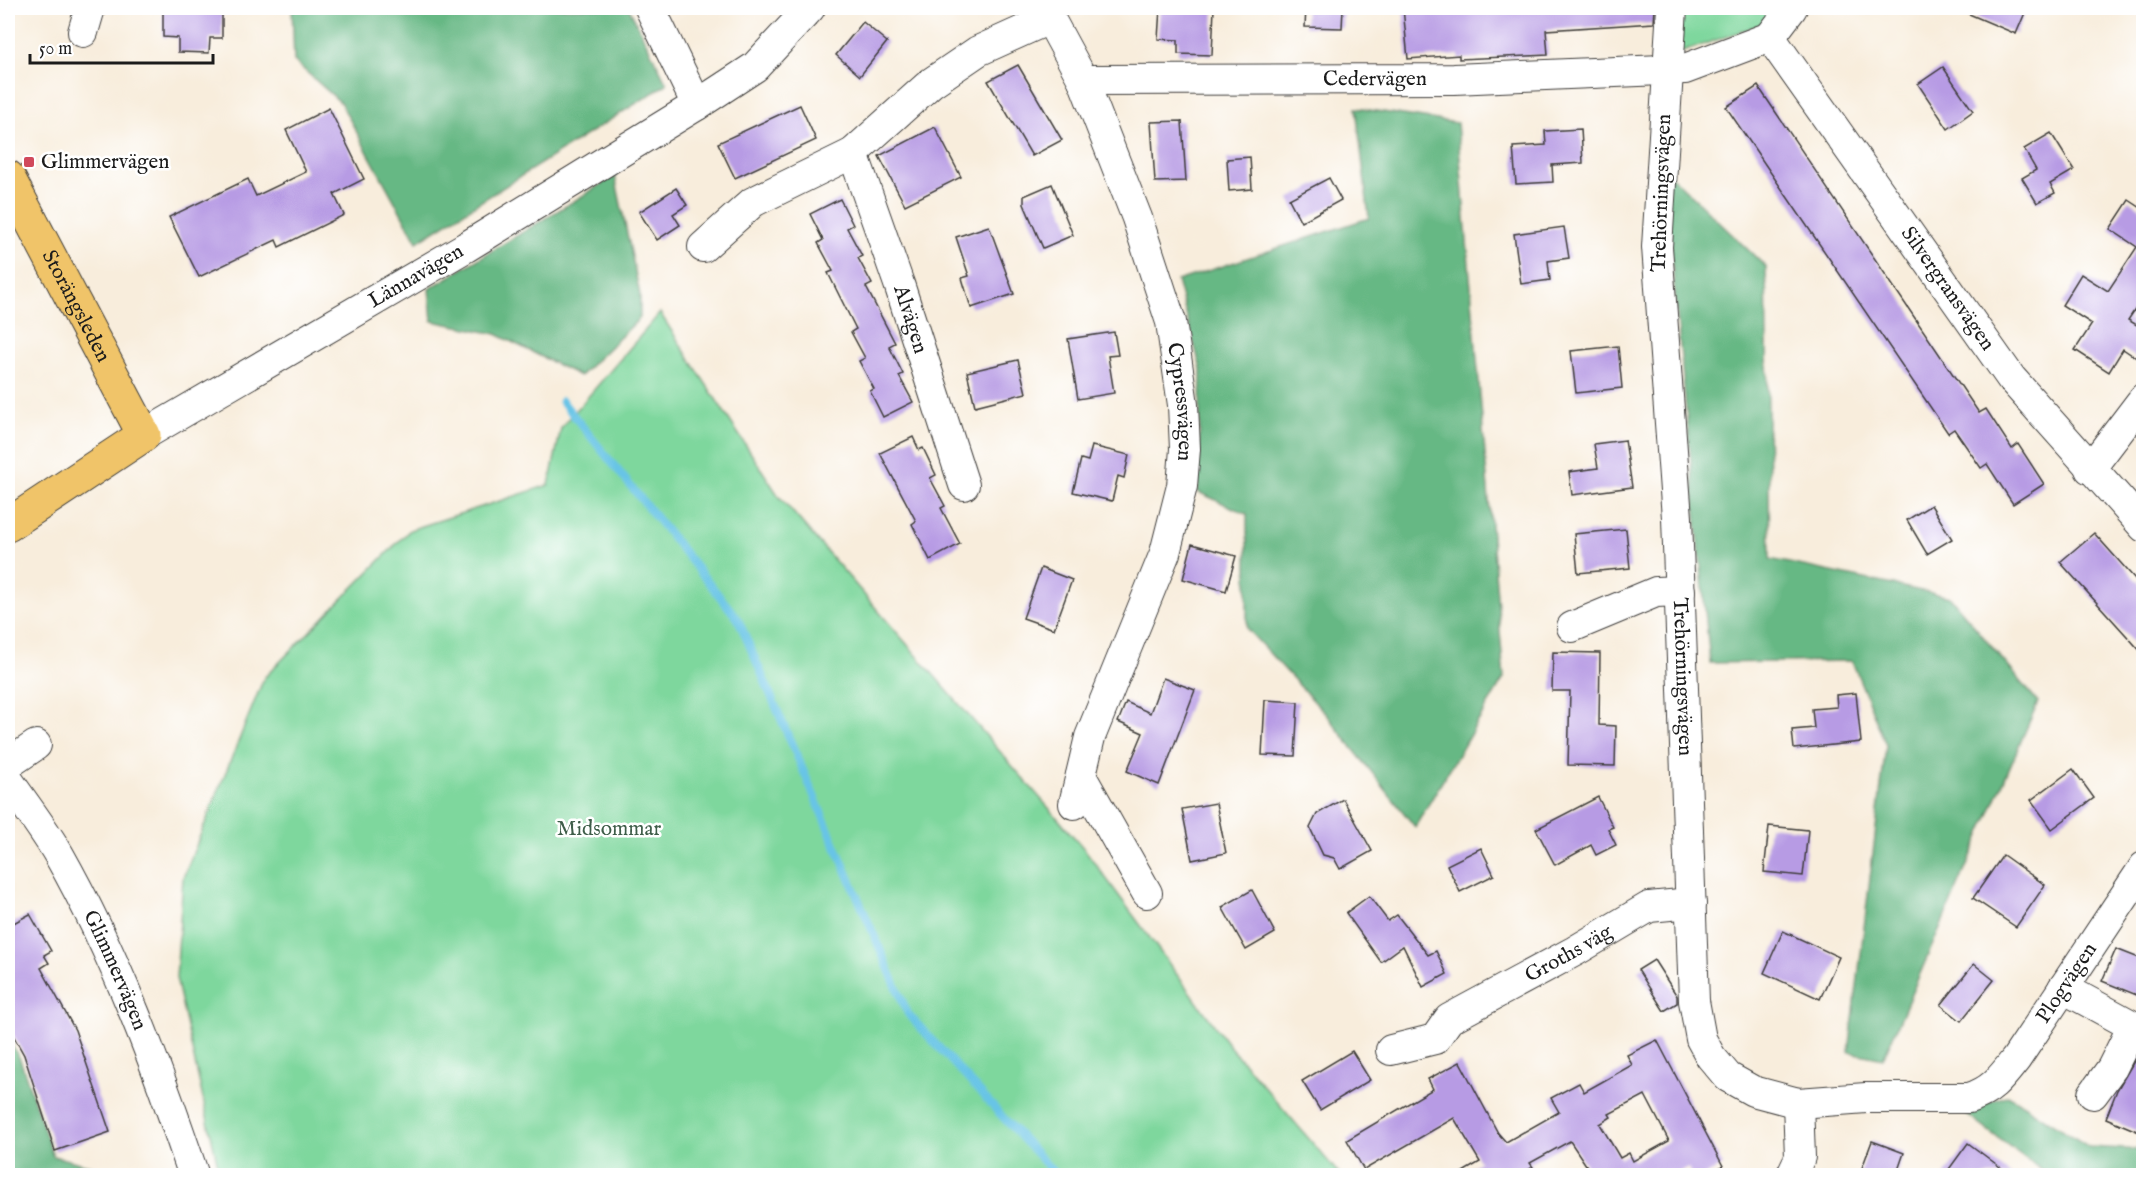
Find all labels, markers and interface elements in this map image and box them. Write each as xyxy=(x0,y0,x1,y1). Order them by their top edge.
scale bar xyxy=(30,27,213,65)
text: 50 m xyxy=(39,38,72,61)
street label: Cedervägen xyxy=(1323,66,1427,93)
street label: Trehörningsvägen xyxy=(1646,113,1678,273)
place label: Glimmervägen xyxy=(41,149,169,176)
marker: Glimmervägen xyxy=(22,155,36,169)
street label: Silvergransvägen xyxy=(1895,221,2001,356)
street label: Lännavägen xyxy=(364,238,469,315)
street label: Storängsleden xyxy=(35,245,117,367)
street label: Alvägen xyxy=(886,281,934,357)
street label: Cypressvägen xyxy=(1161,341,1199,462)
street label: Trehörningsvägen xyxy=(1666,597,1699,756)
park label: Midsommar xyxy=(557,816,661,843)
street label: Glimmervägen xyxy=(77,906,153,1034)
street label: Groths väg xyxy=(1520,918,1618,989)
street label: Plogvägen xyxy=(2030,937,2103,1029)

